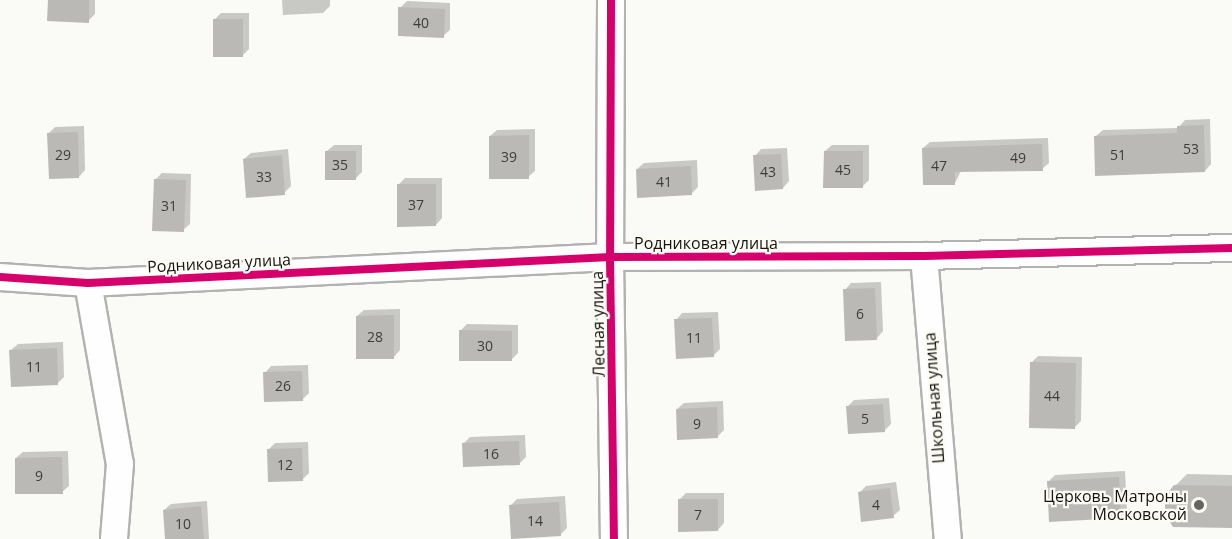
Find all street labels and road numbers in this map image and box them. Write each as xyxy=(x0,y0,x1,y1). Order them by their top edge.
street label: Родниковая улица xyxy=(634,233,778,253)
street label: Родниковая улица xyxy=(147,250,291,276)
street label: Лесная улица xyxy=(587,271,609,377)
street label: Школьная улица xyxy=(920,332,948,464)

